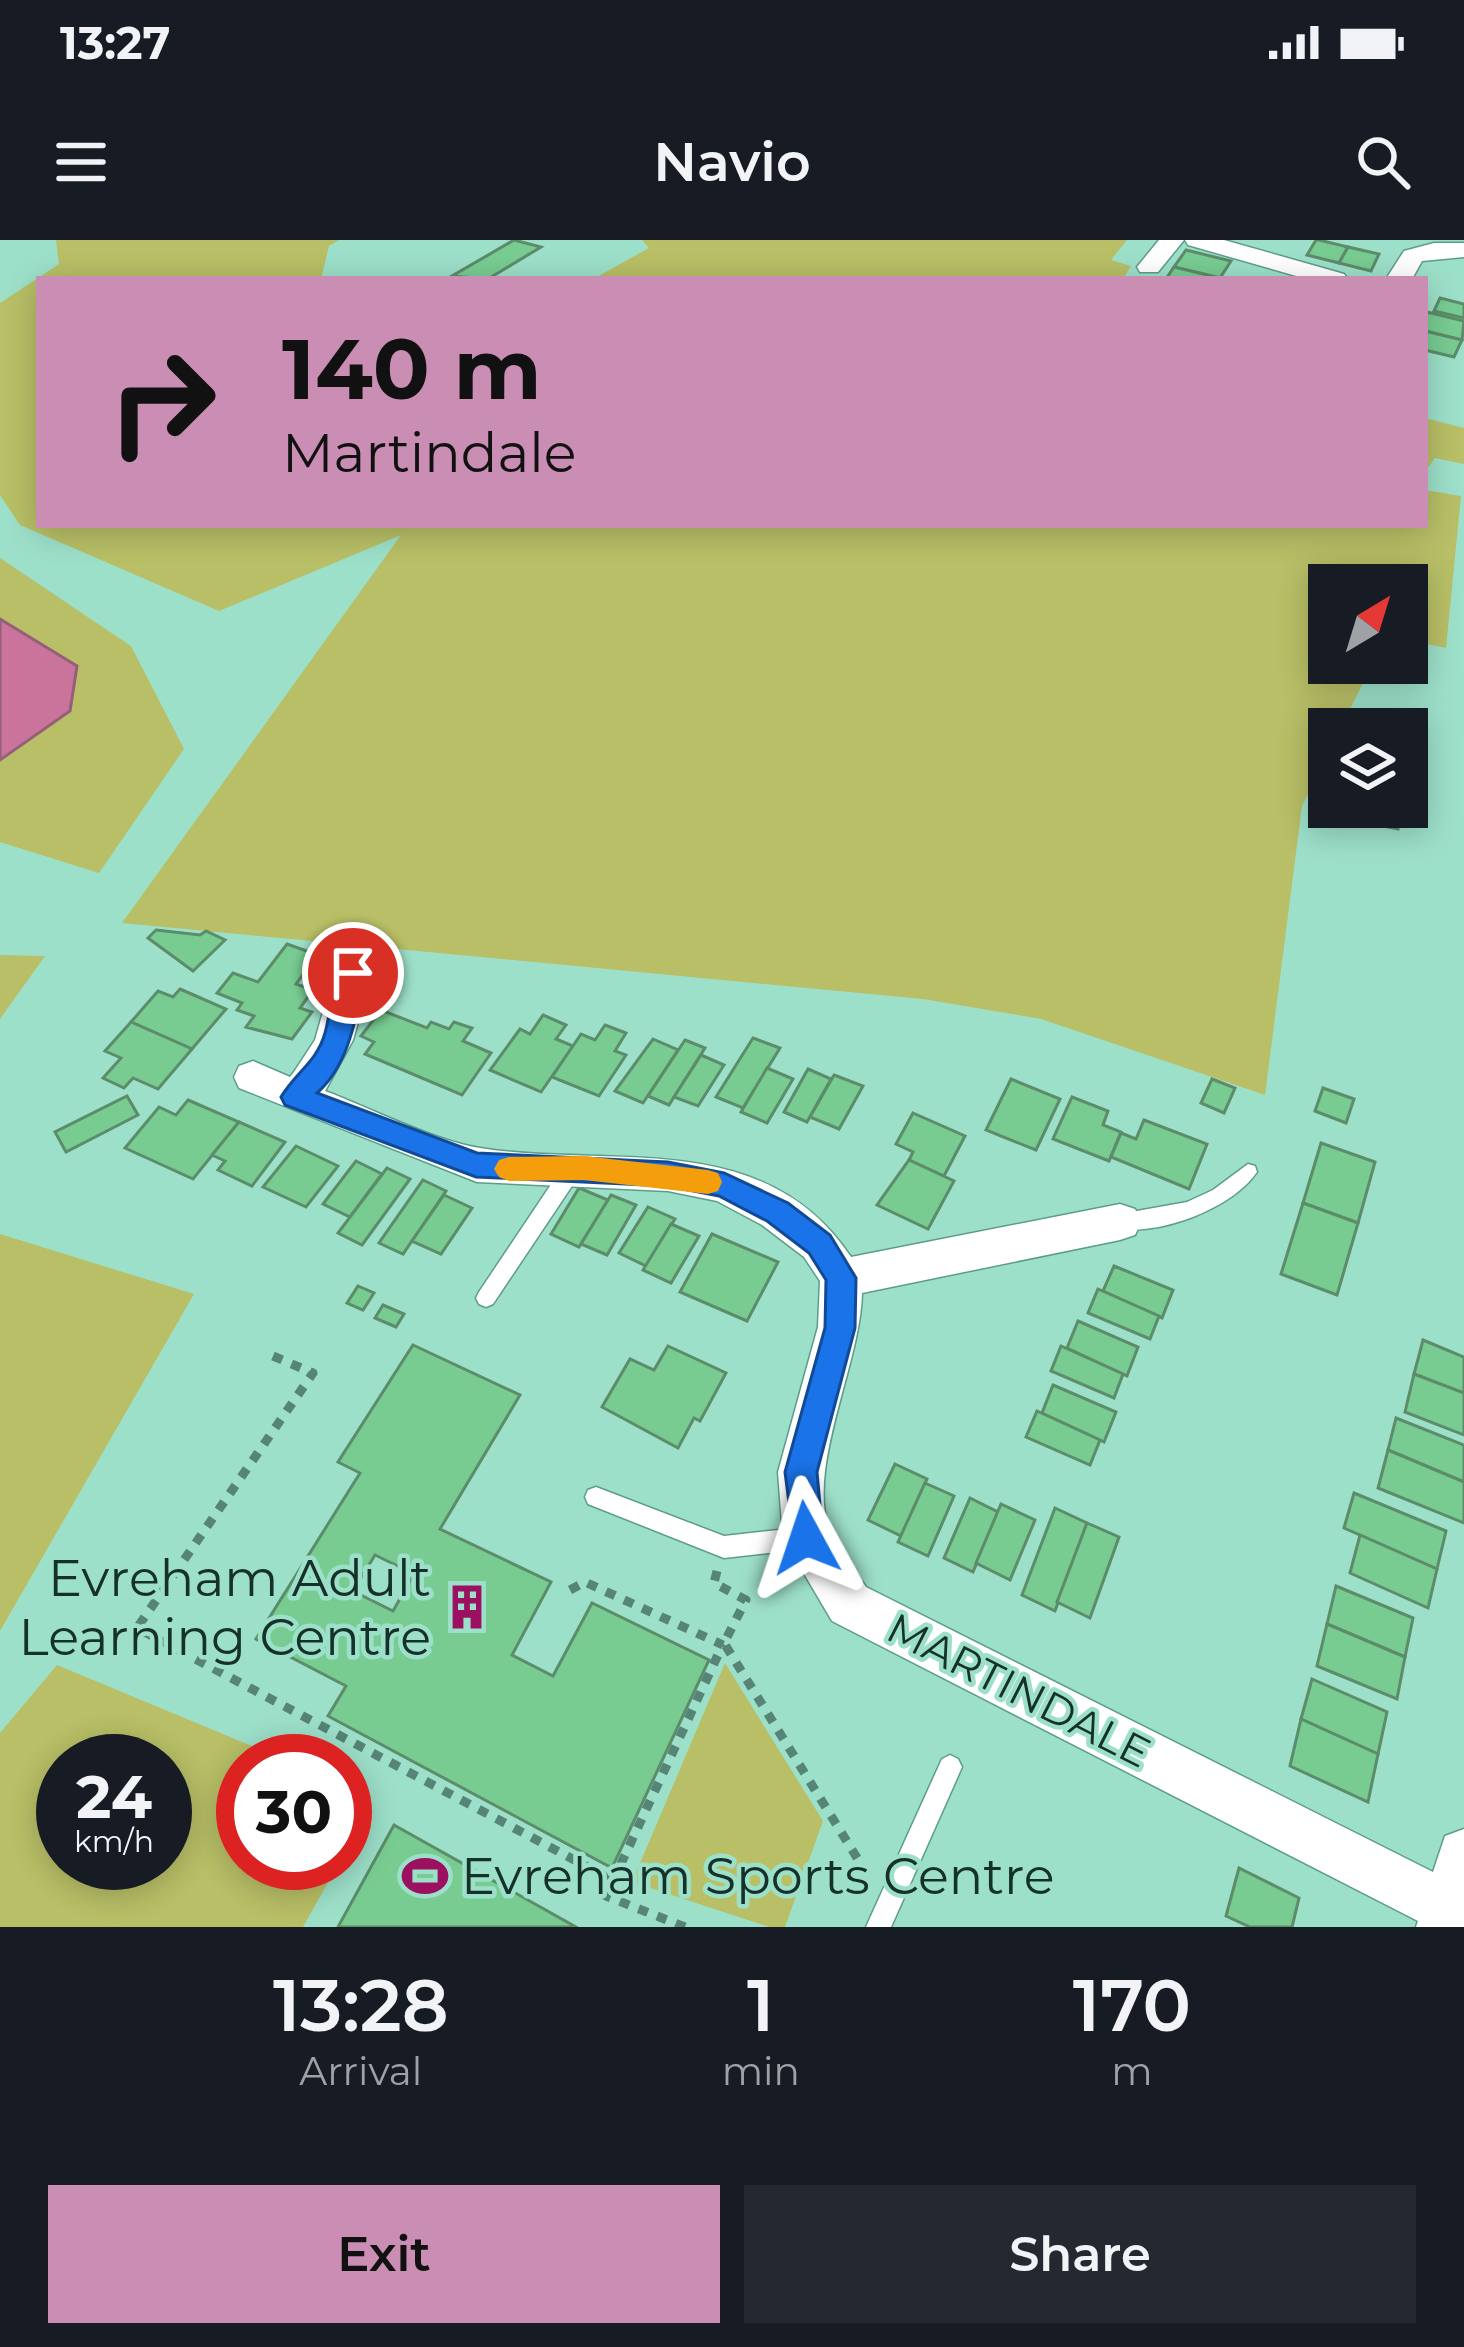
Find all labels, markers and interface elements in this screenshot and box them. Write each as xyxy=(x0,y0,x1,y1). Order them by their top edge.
text: 13:27 xyxy=(60,15,171,70)
icon: menu xyxy=(48,129,114,195)
text: Navio xyxy=(653,129,811,195)
icon: search xyxy=(1350,129,1416,195)
text: 140 m xyxy=(282,318,542,420)
icon: right xyxy=(84,324,240,480)
text: Martindale xyxy=(282,420,576,486)
north arrow xyxy=(1308,564,1428,684)
map controls xyxy=(1308,564,1428,828)
button: layers xyxy=(1308,708,1428,828)
pin xyxy=(302,922,404,1024)
icon: arrive xyxy=(320,940,386,1006)
position arrow xyxy=(743,1475,869,1601)
place label: Evreham Adult Learning Centre xyxy=(19,1547,431,1668)
building icon: Evreham Adult Learning Centre xyxy=(442,1582,492,1632)
street label: MARTINDALE xyxy=(879,1601,1159,1779)
speed limit sign: 30 xyxy=(216,1734,372,1890)
text: 24 xyxy=(76,1760,152,1833)
text: km/h xyxy=(74,1823,154,1860)
place label: Evreham Sports Centre xyxy=(461,1845,1055,1907)
sports icon: Evreham Sports Centre xyxy=(400,1851,450,1901)
text: 13:28 xyxy=(273,1961,449,2049)
text: 1 xyxy=(747,1961,774,2049)
text: 170 xyxy=(1073,1961,1191,2049)
text: Arrival xyxy=(299,2047,422,2095)
text: min xyxy=(722,2047,800,2095)
text: m xyxy=(1111,2047,1153,2095)
button: Exit xyxy=(48,2185,720,2323)
button: Share xyxy=(744,2185,1416,2323)

